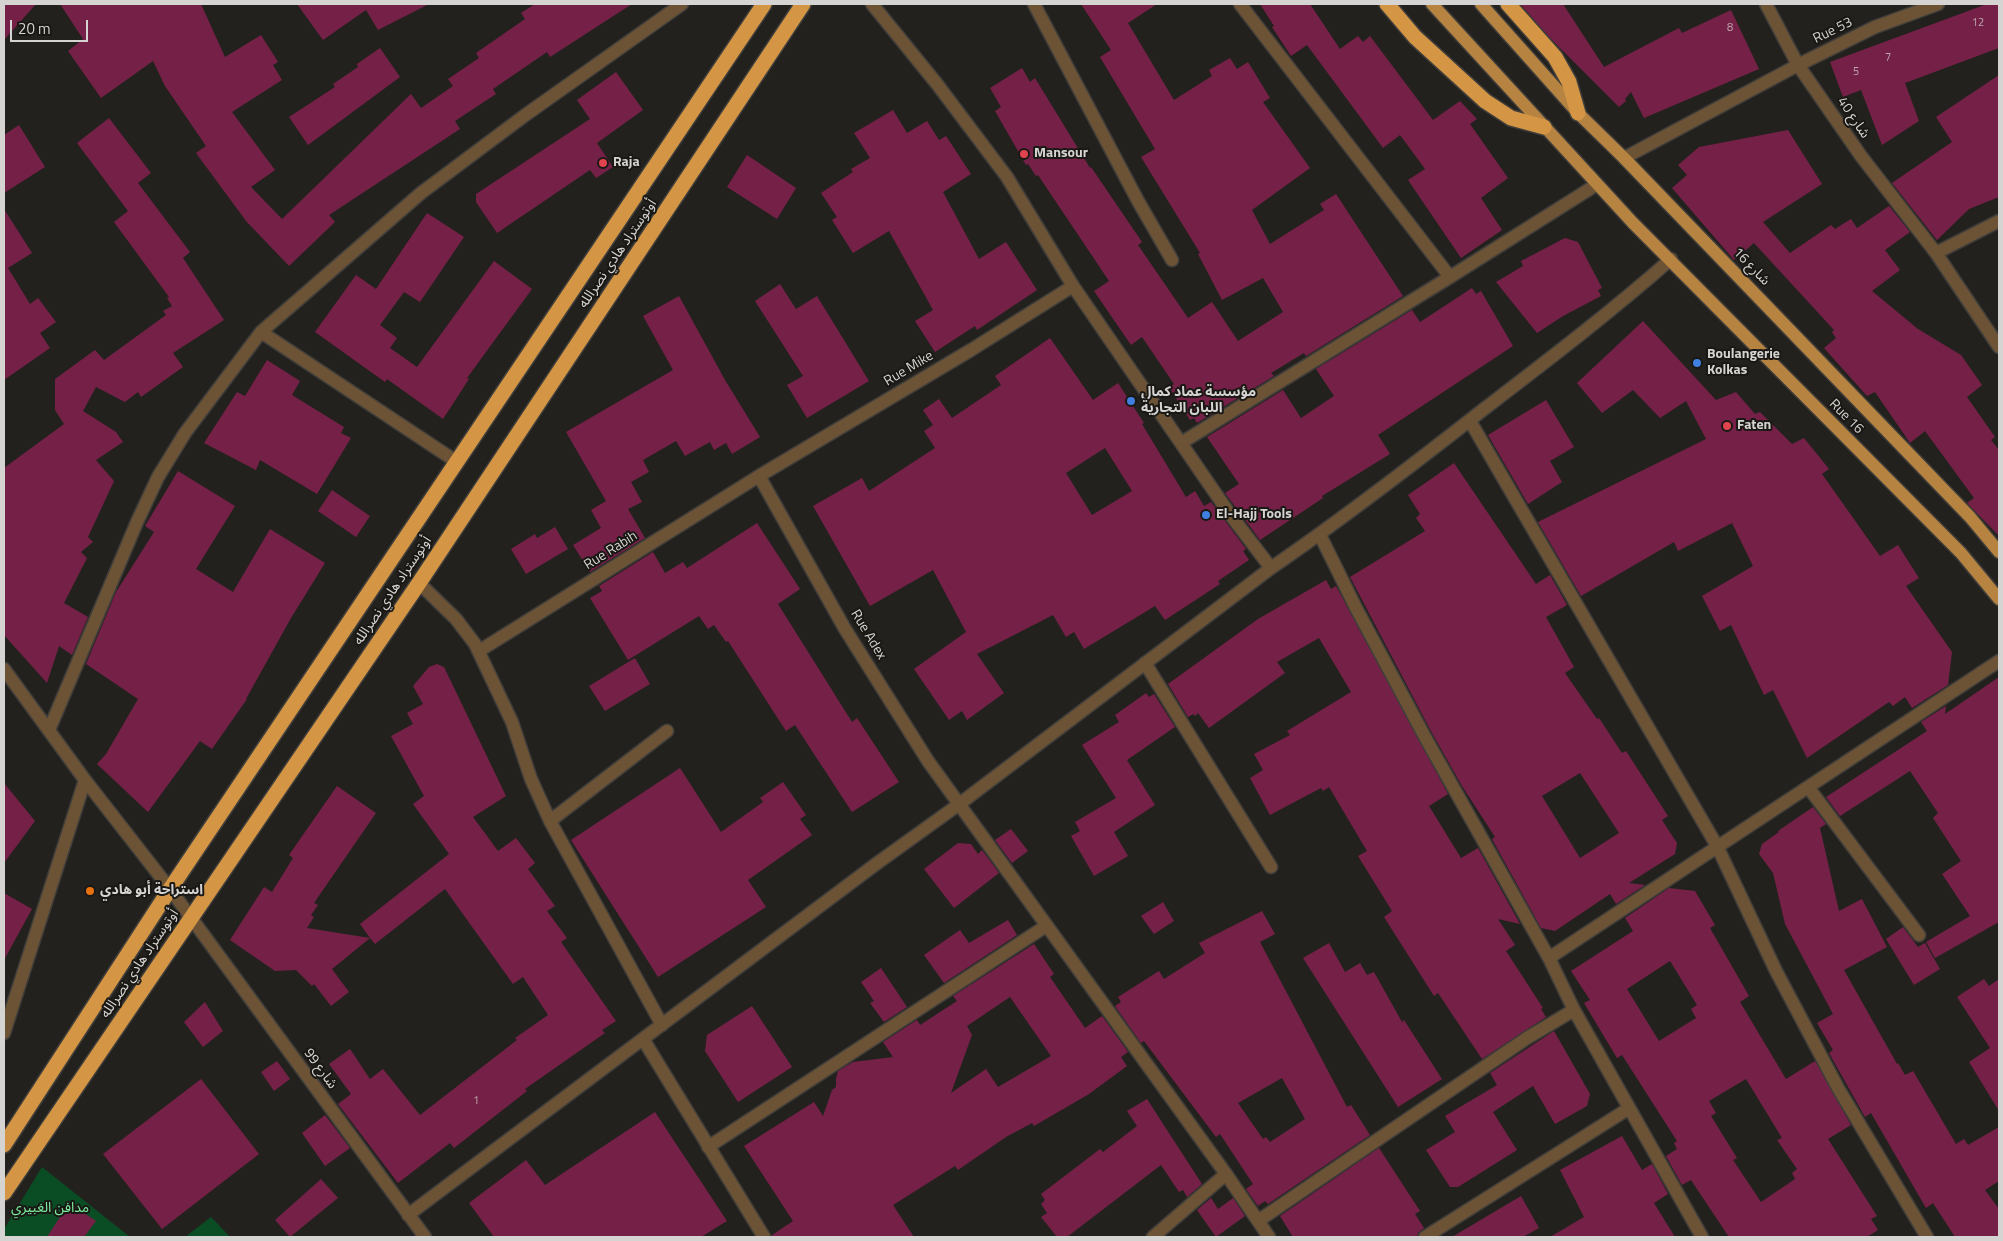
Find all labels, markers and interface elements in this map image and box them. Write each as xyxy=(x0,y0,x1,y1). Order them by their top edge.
scale bar xyxy=(12,10,90,42)
street label: Rue 53 xyxy=(1811,14,1855,48)
house number: 12 xyxy=(1972,16,1984,30)
text: 20 m xyxy=(18,17,51,40)
house number: 8 xyxy=(1727,21,1733,35)
house number: 7 xyxy=(1885,51,1891,65)
house number: 5 xyxy=(1853,65,1859,79)
street label: شارع 40 xyxy=(1833,94,1873,142)
place label: Mansour xyxy=(1034,146,1088,162)
marker: Mansour xyxy=(1018,148,1030,160)
place label: Raja xyxy=(613,155,640,171)
marker: Raja xyxy=(597,157,609,169)
street label: أوتوستراد هادي نصرالله xyxy=(575,196,661,312)
street label: شارع 16 xyxy=(1729,245,1773,289)
place label: Boulangerie Kolkas xyxy=(1707,347,1780,380)
street label: Rue Mike xyxy=(881,348,937,390)
marker: Boulangerie Kolkas xyxy=(1691,357,1703,369)
place label: مؤسسة عماد كمال اللبان التجارية xyxy=(1141,385,1256,418)
marker: مؤسسة عماد كمال اللبان التجارية xyxy=(1125,395,1137,407)
street label: Rue 16 xyxy=(1825,396,1867,438)
place label: Faten xyxy=(1737,418,1771,434)
marker: Faten xyxy=(1721,420,1733,432)
place label: El-Hajj Tools xyxy=(1216,507,1292,523)
marker: El-Hajj Tools xyxy=(1200,509,1212,521)
street label: Rue Rabih xyxy=(581,528,641,574)
street label: أوتوستراد هادي نصرالله xyxy=(350,533,436,649)
street label: Rue Adex xyxy=(847,607,889,663)
place label: استراحة أبو هادي xyxy=(100,883,203,899)
marker: استراحة أبو هادي xyxy=(84,885,96,897)
street label: أوتوستراد هادي نصرالله xyxy=(97,906,183,1022)
street label: شارع 99 xyxy=(300,1045,340,1093)
house number: 1 xyxy=(473,1094,479,1108)
park label: مدافن الغبيري xyxy=(11,1201,89,1217)

